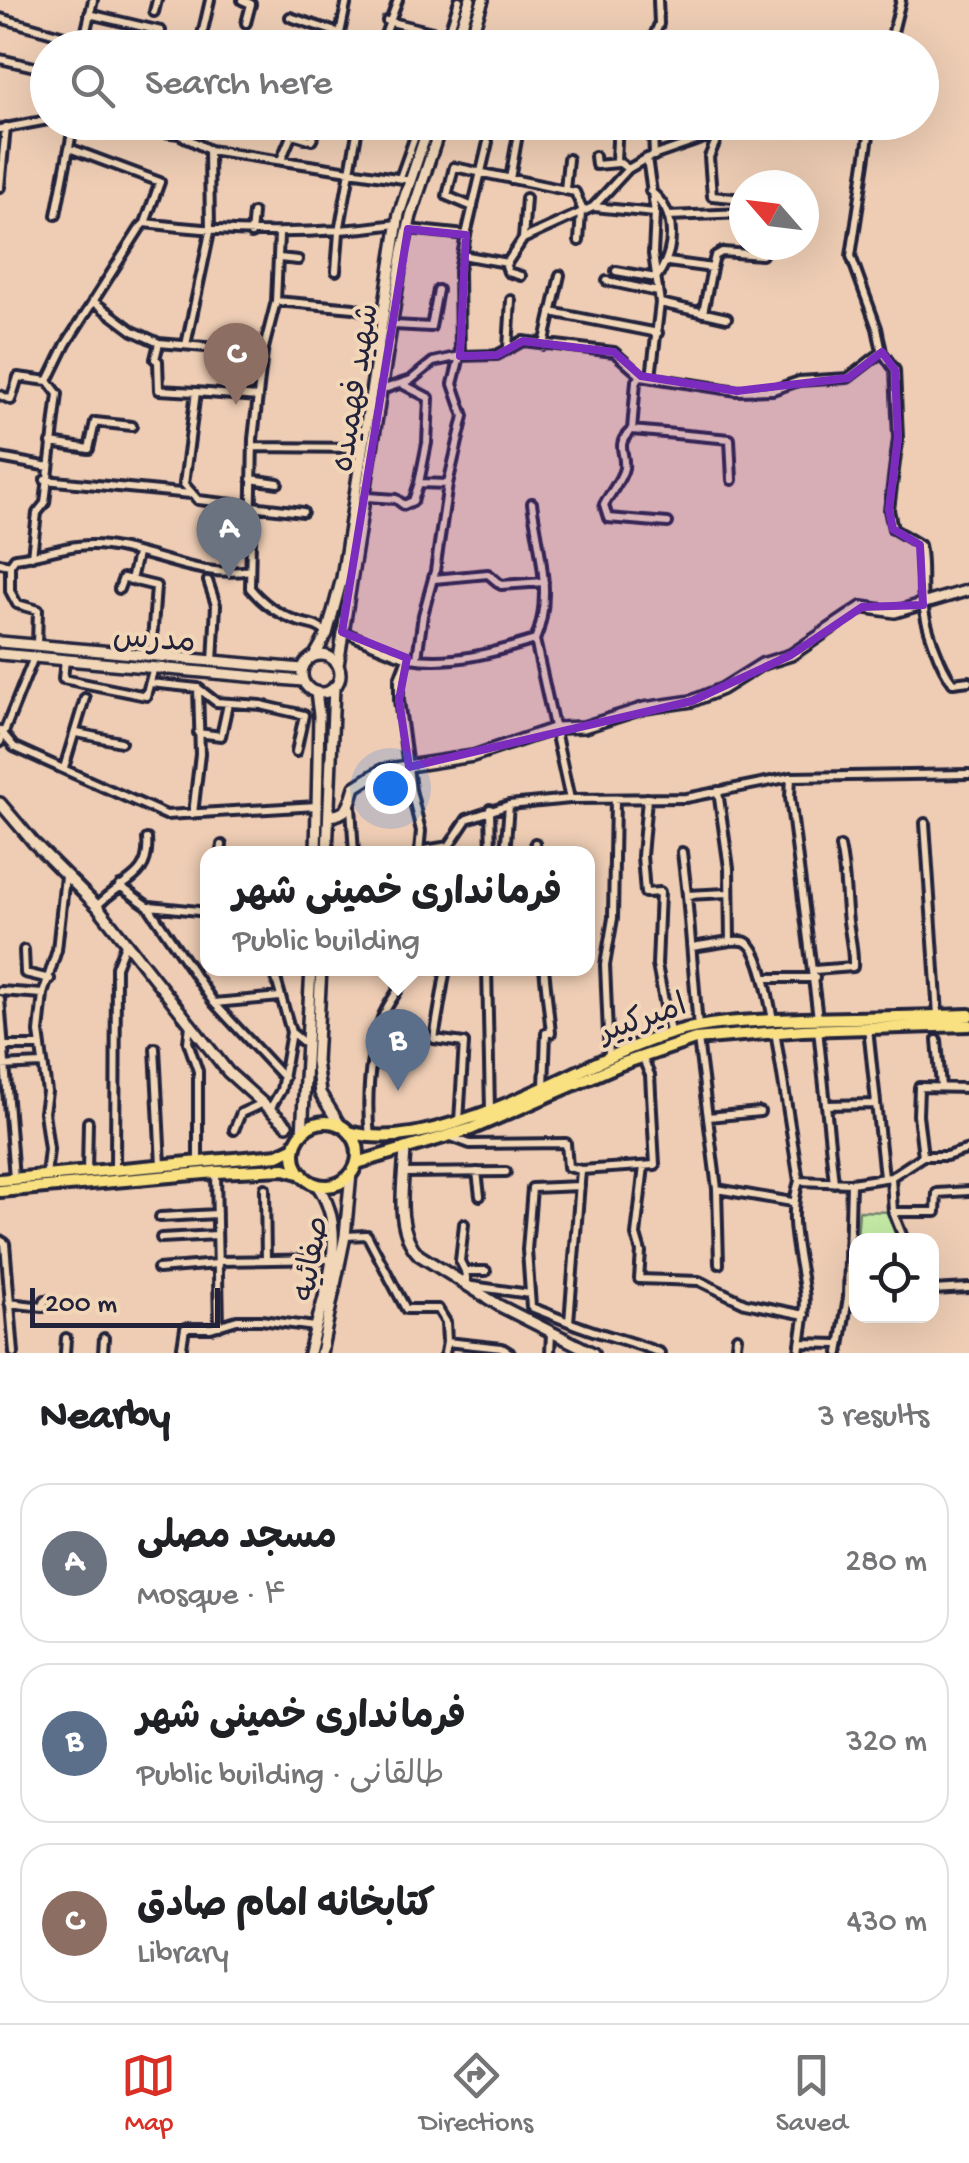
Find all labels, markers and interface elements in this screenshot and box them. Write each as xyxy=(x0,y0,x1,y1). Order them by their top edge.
search box xyxy=(30,30,939,140)
icon: search xyxy=(65,58,120,113)
text: Search here xyxy=(145,63,332,107)
north arrow xyxy=(729,170,819,260)
street label: شهید فهمیده xyxy=(326,301,390,475)
pin: C xyxy=(204,322,268,405)
pin: A xyxy=(196,496,262,579)
street label: مدرس xyxy=(111,620,197,664)
your location xyxy=(365,763,416,814)
popup xyxy=(200,846,595,976)
text: فرمانداری خمینی شهر xyxy=(233,874,562,918)
text: Public building xyxy=(233,924,420,962)
street label: امیرکبیر xyxy=(593,988,693,1055)
pin: B xyxy=(366,1008,430,1091)
street label: صفائیه xyxy=(288,1213,340,1305)
map controls xyxy=(849,1233,939,1323)
button: locate xyxy=(849,1233,939,1323)
scale bar xyxy=(30,1283,220,1328)
text: 200 m xyxy=(45,1289,117,1322)
text: Nearby xyxy=(40,1394,170,1443)
text: 3 results xyxy=(818,1399,929,1437)
text: مسجد مصلی xyxy=(137,1518,337,1562)
text: A xyxy=(65,1544,84,1582)
text: 280 m xyxy=(845,1544,927,1582)
text: Mosque · ۴ xyxy=(137,1578,287,1616)
text: فرمانداری خمینی شهر xyxy=(137,1698,466,1742)
text: B xyxy=(66,1724,83,1762)
text: 320 m xyxy=(846,1724,927,1762)
text: Public building · طالقانی xyxy=(137,1758,444,1796)
text: کتابخانه امام صادق xyxy=(137,1886,435,1930)
text: C xyxy=(66,1904,83,1942)
text: 430 m xyxy=(847,1904,927,1942)
text: Library xyxy=(137,1936,229,1974)
tab: Map xyxy=(121,2048,176,2141)
tab: Directions xyxy=(419,2048,533,2141)
tab: Saved xyxy=(776,2048,848,2141)

